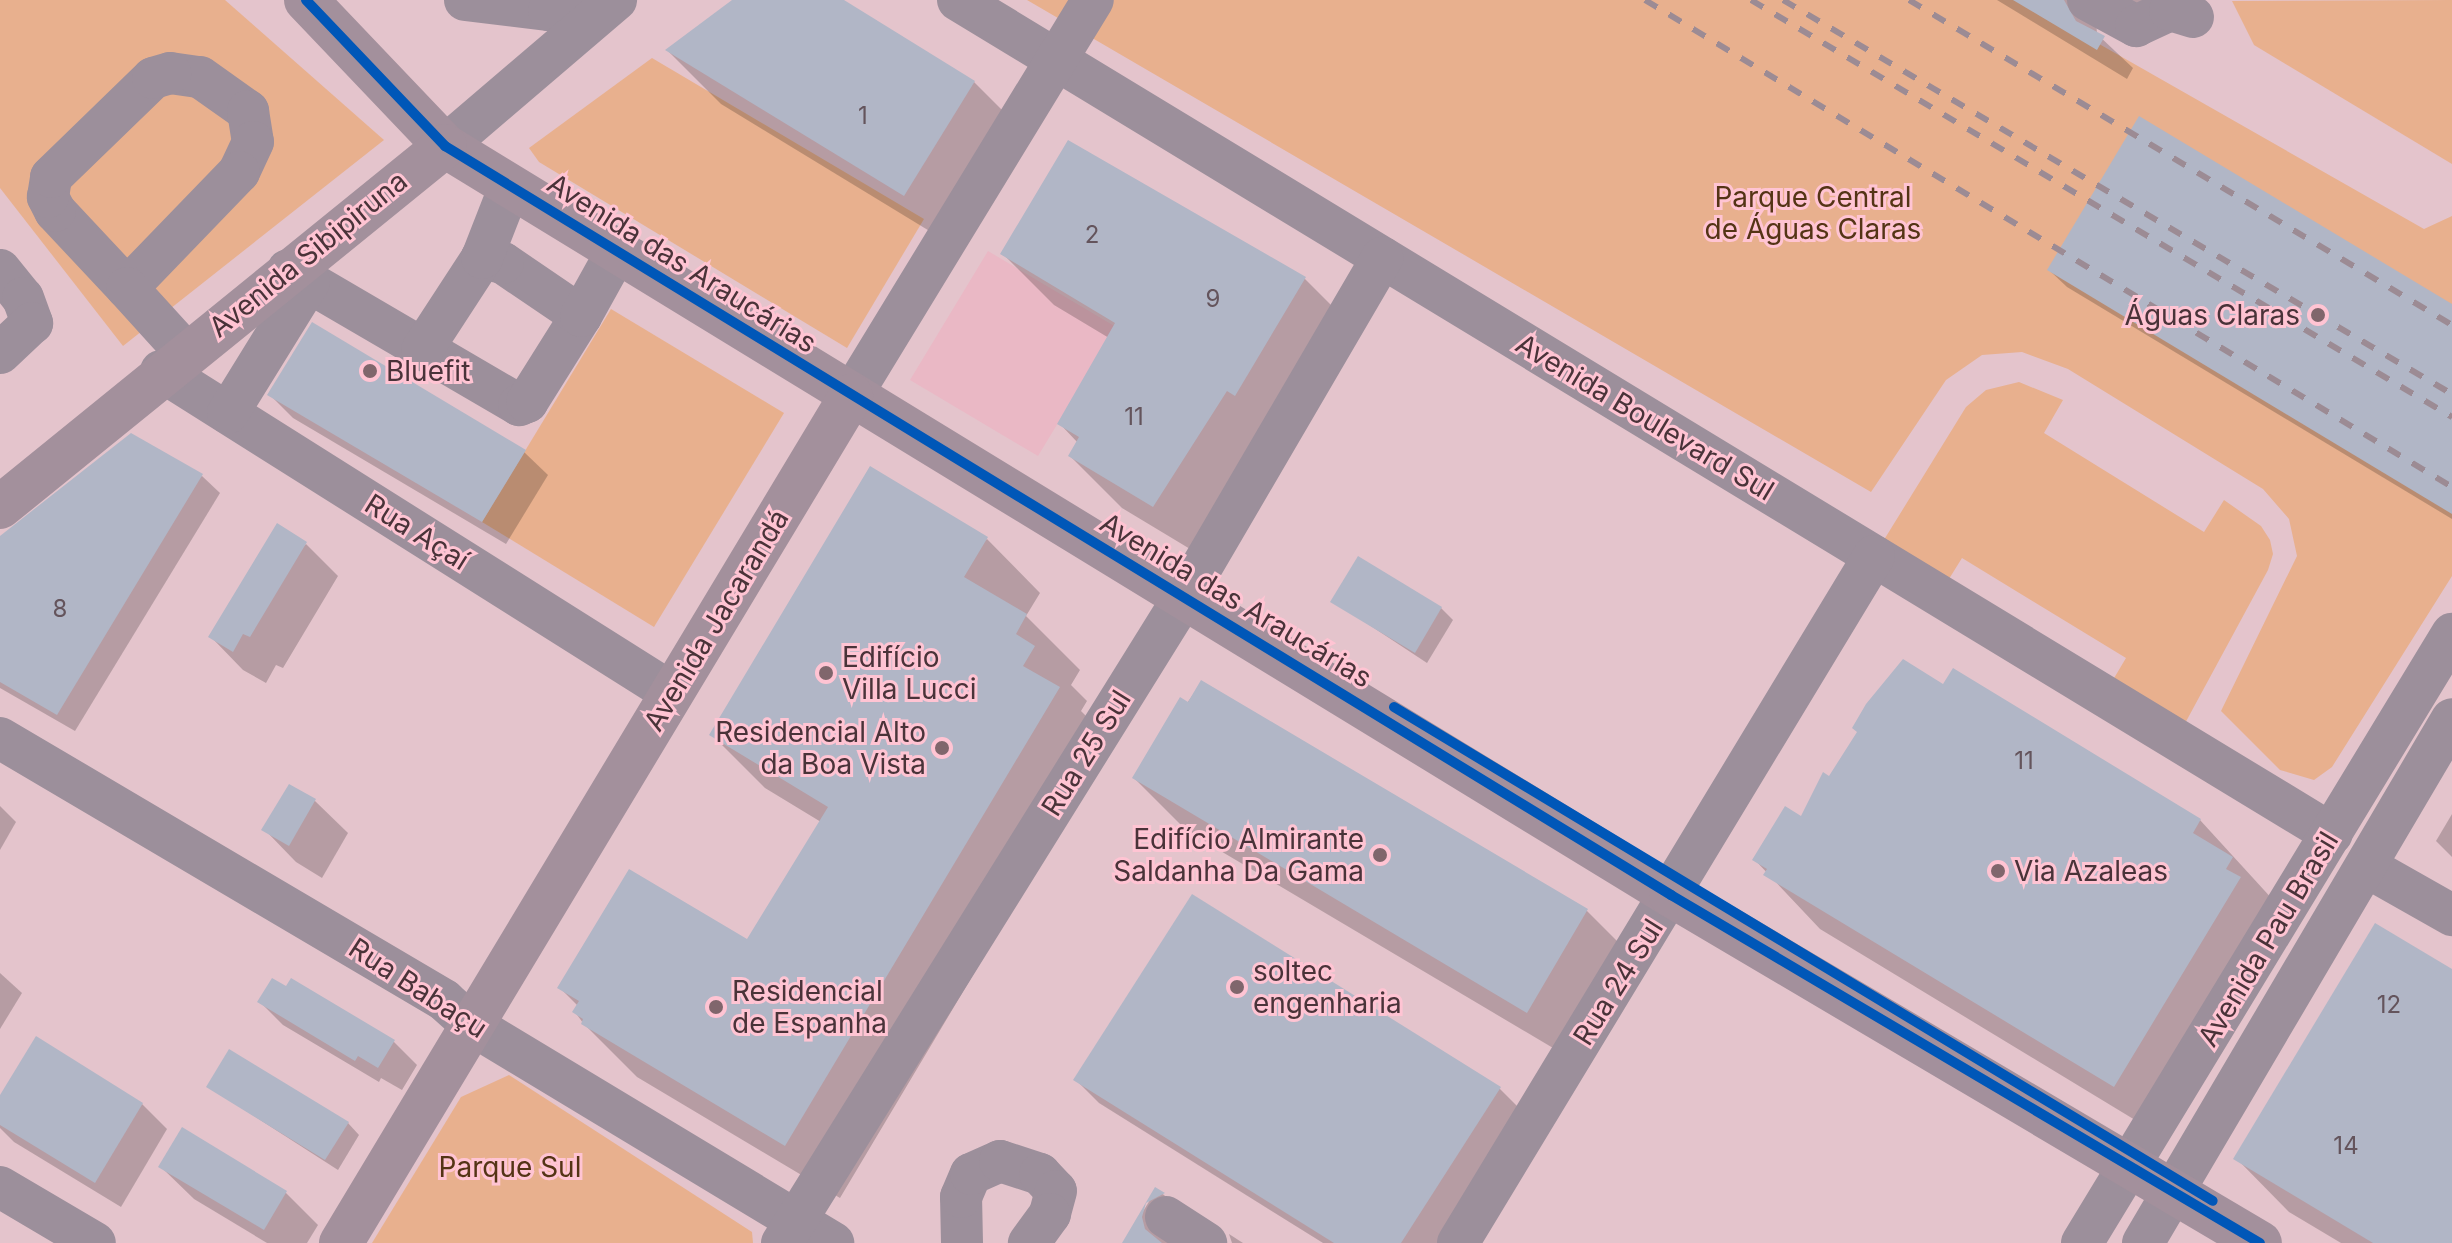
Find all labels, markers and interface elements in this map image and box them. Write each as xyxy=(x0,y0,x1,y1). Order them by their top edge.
house number: 1 xyxy=(858,102,868,130)
street label: Avenida Sibipiruna xyxy=(202,164,414,344)
street label: Avenida das Araucárias xyxy=(541,166,823,360)
park label: Parque Central de Águas Claras xyxy=(1705,180,1921,246)
house number: 2 xyxy=(1085,221,1099,249)
house number: 9 xyxy=(1206,285,1220,313)
place label: Águas Claras xyxy=(2125,298,2300,332)
marker: Águas Claras xyxy=(2307,304,2329,326)
street label: Avenida Boulevard Sul xyxy=(1510,327,1780,507)
place label: Bluefit xyxy=(386,354,470,388)
marker: Bluefit xyxy=(361,362,379,380)
house number: 11 xyxy=(1124,403,1144,431)
street label: Rua Açaí xyxy=(359,487,475,577)
street label: Avenida Jacarandá xyxy=(637,503,795,737)
street label: Avenida das Araucárias xyxy=(1094,506,1378,694)
house number: 8 xyxy=(53,595,67,623)
place label: Edifício Villa Lucci xyxy=(842,640,976,706)
marker: Edifício Villa Lucci xyxy=(817,664,835,682)
street label: Rua 25 Sul xyxy=(1034,684,1138,822)
place label: Residencial Alto da Boa Vista xyxy=(715,715,926,781)
marker: Residencial Alto da Boa Vista xyxy=(933,739,951,757)
house number: 11 xyxy=(2014,747,2034,775)
place label: Edifício Almirante Saldanha Da Gama xyxy=(1113,822,1364,888)
street label: Avenida Pau Brasil xyxy=(2191,826,2345,1052)
marker: Edifício Almirante Saldanha Da Gama xyxy=(1371,846,1389,864)
place label: Via Azaleas xyxy=(2014,854,2168,888)
marker: Via Azaleas xyxy=(1989,862,2007,880)
street label: Rua 24 Sul xyxy=(1566,913,1670,1051)
street label: Rua Babaçu xyxy=(343,931,493,1045)
place label: soltec engenharia xyxy=(1253,954,1402,1020)
place label: Residencial de Espanha xyxy=(732,974,887,1040)
marker: soltec engenharia xyxy=(1228,978,1246,996)
house number: 12 xyxy=(2377,991,2401,1019)
marker: Residencial de Espanha xyxy=(707,998,725,1016)
house number: 14 xyxy=(2333,1132,2359,1160)
park label: Parque Sul xyxy=(439,1150,581,1184)

